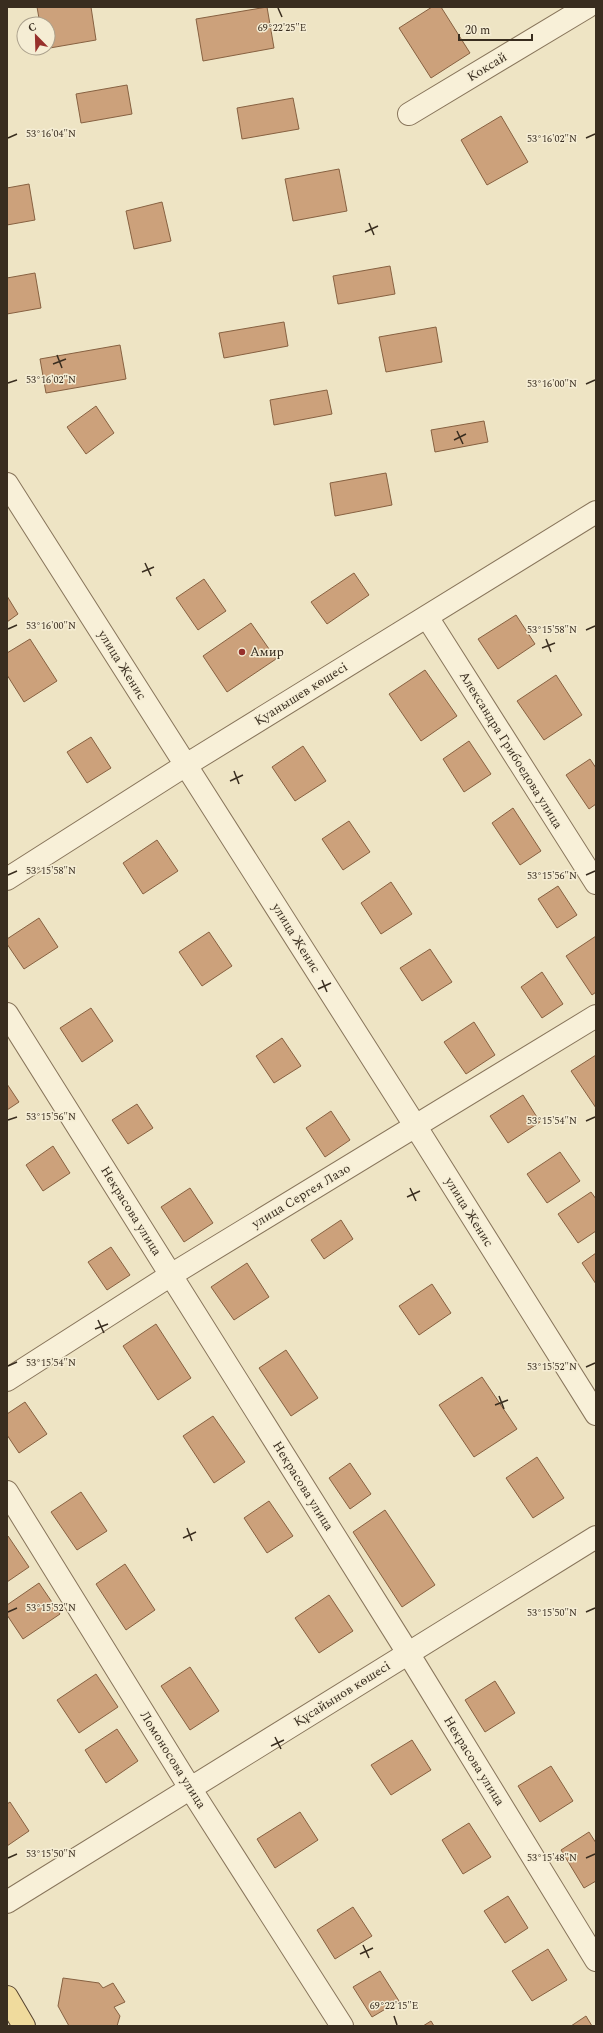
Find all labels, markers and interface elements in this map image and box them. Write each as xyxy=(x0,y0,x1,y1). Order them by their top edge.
north arrow xyxy=(16,16,56,56)
scale bar xyxy=(459,16,532,42)
text: С xyxy=(25,18,39,37)
text: 69°22'25"E xyxy=(258,20,306,36)
text: 20 m xyxy=(465,21,490,40)
street label: Коксай xyxy=(463,47,511,87)
text: 53°16'04"N xyxy=(26,126,76,142)
text: 53°16'02"N xyxy=(527,131,577,147)
text: 53°16'02"N xyxy=(26,372,76,388)
text: 53°16'00"N xyxy=(527,376,577,392)
text: 53°16'00"N xyxy=(26,618,76,634)
text: 53°15'58"N xyxy=(527,622,577,638)
street label: улица Женис xyxy=(92,625,151,704)
place label: Амир xyxy=(250,642,284,662)
marker: Амир xyxy=(237,647,247,657)
street label: Қуанышев көшесі xyxy=(250,657,352,731)
street label: Александра Грибоедова улица xyxy=(454,667,568,833)
text: 53°15'58"N xyxy=(26,863,76,879)
text: 53°15'56"N xyxy=(527,868,577,884)
street label: улица Женис xyxy=(266,898,325,977)
text: 53°15'56"N xyxy=(26,1109,76,1125)
text: 53°15'54"N xyxy=(527,1113,577,1129)
street label: улица Сергея Лазо xyxy=(247,1159,354,1234)
street label: Некрасова улица xyxy=(95,1162,167,1260)
street label: улица Женис xyxy=(439,1172,498,1251)
text: 53°15'54"N xyxy=(26,1355,76,1371)
text: 53°15'52"N xyxy=(527,1359,577,1375)
street label: Некрасова улица xyxy=(267,1437,339,1535)
text: 53°15'52"N xyxy=(26,1600,76,1616)
text: 53°15'50"N xyxy=(527,1605,577,1621)
street label: Құсайынов көшесі xyxy=(290,1656,394,1732)
street label: Ломоносова улица xyxy=(135,1707,212,1813)
street label: Некрасова улица xyxy=(438,1712,510,1810)
text: 53°15'50"N xyxy=(26,1846,76,1862)
text: 53°15'48"N xyxy=(527,1850,577,1866)
text: 69°22'15"E xyxy=(370,1998,418,2014)

